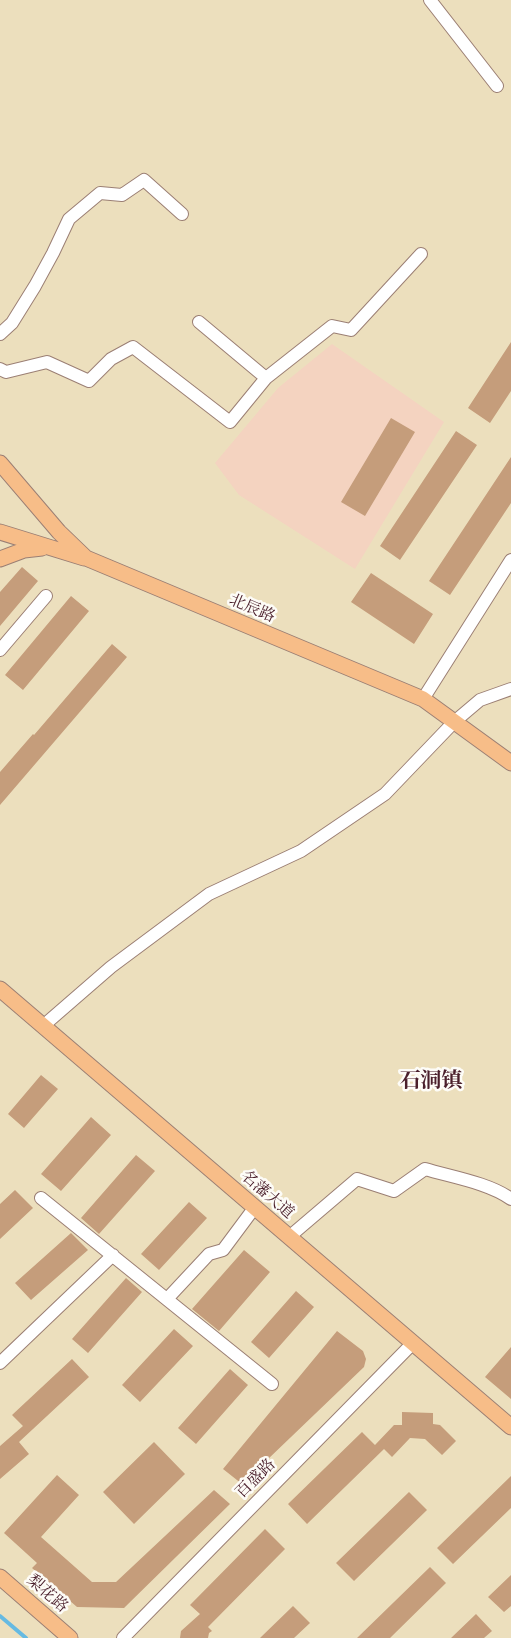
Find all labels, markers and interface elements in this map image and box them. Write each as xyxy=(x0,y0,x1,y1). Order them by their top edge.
street label: 北辰路 xyxy=(226,591,278,627)
district label: 石洞镇 xyxy=(400,1069,462,1095)
street label: 名藩大道 xyxy=(237,1167,297,1223)
street label: 百盛路 xyxy=(232,1455,280,1503)
street label: 梨花路 xyxy=(23,1571,71,1617)

